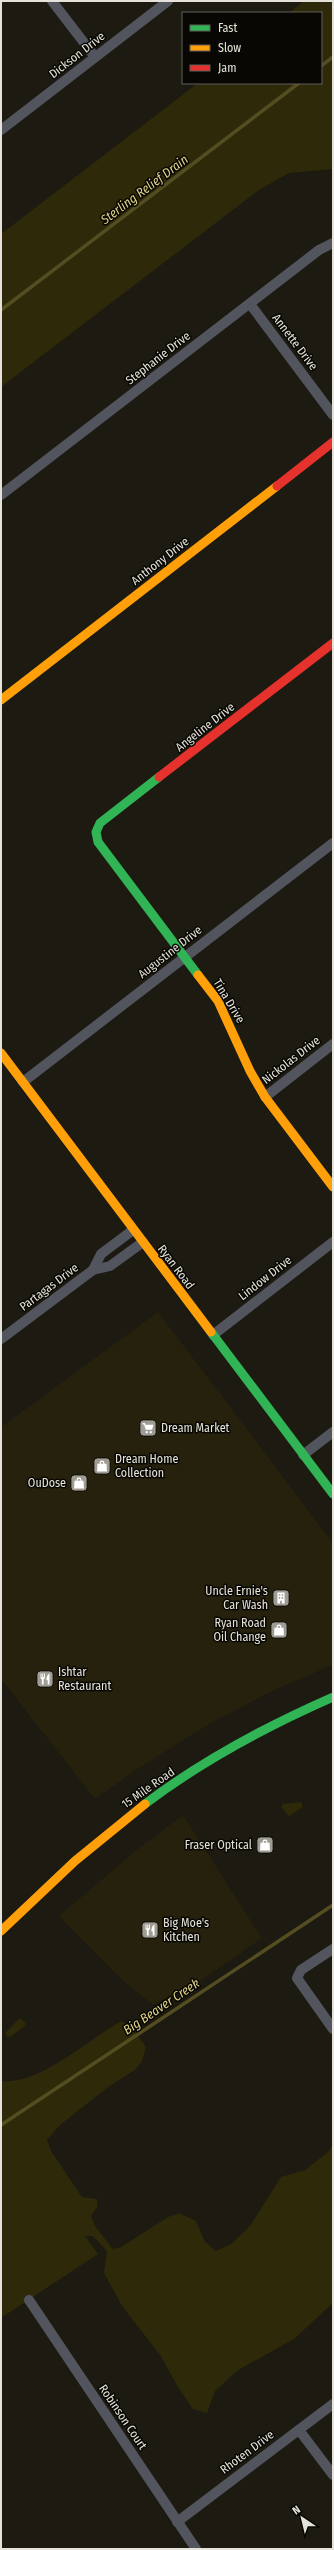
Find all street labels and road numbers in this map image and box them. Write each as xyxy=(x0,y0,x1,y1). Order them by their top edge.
street label: Dickson Drive xyxy=(46,29,108,81)
street label: Annette Drive xyxy=(269,311,321,373)
street label: Stephanie Drive xyxy=(123,329,193,387)
street label: Anthony Drive xyxy=(128,534,192,588)
street label: Angeline Drive xyxy=(173,700,237,754)
street label: Augustine Drive xyxy=(135,923,205,981)
street label: Tina Drive xyxy=(210,976,248,1026)
street label: Nickolas Drive xyxy=(259,1033,323,1087)
street label: Ryan Road xyxy=(155,1242,197,1292)
street label: Lindow Drive xyxy=(236,1253,294,1303)
street label: Partagas Drive xyxy=(17,1260,81,1314)
street label: 15 Mile Road xyxy=(119,1765,177,1811)
street label: Robinson Court xyxy=(96,2382,150,2452)
street label: Rhoten Drive xyxy=(217,2427,277,2477)

